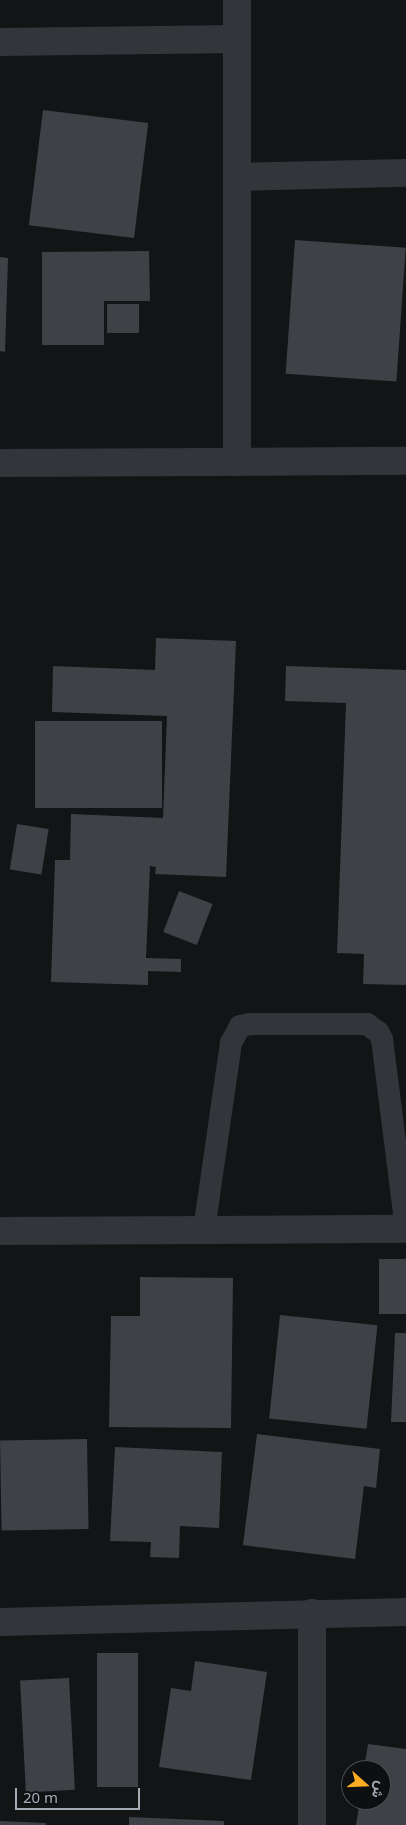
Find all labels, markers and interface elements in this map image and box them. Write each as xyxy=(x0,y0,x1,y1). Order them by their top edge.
north arrow xyxy=(341,1760,391,1810)
scale bar xyxy=(18,1778,142,1810)
text: ش xyxy=(368,1779,391,1801)
text: 20 m xyxy=(23,1787,58,1807)

